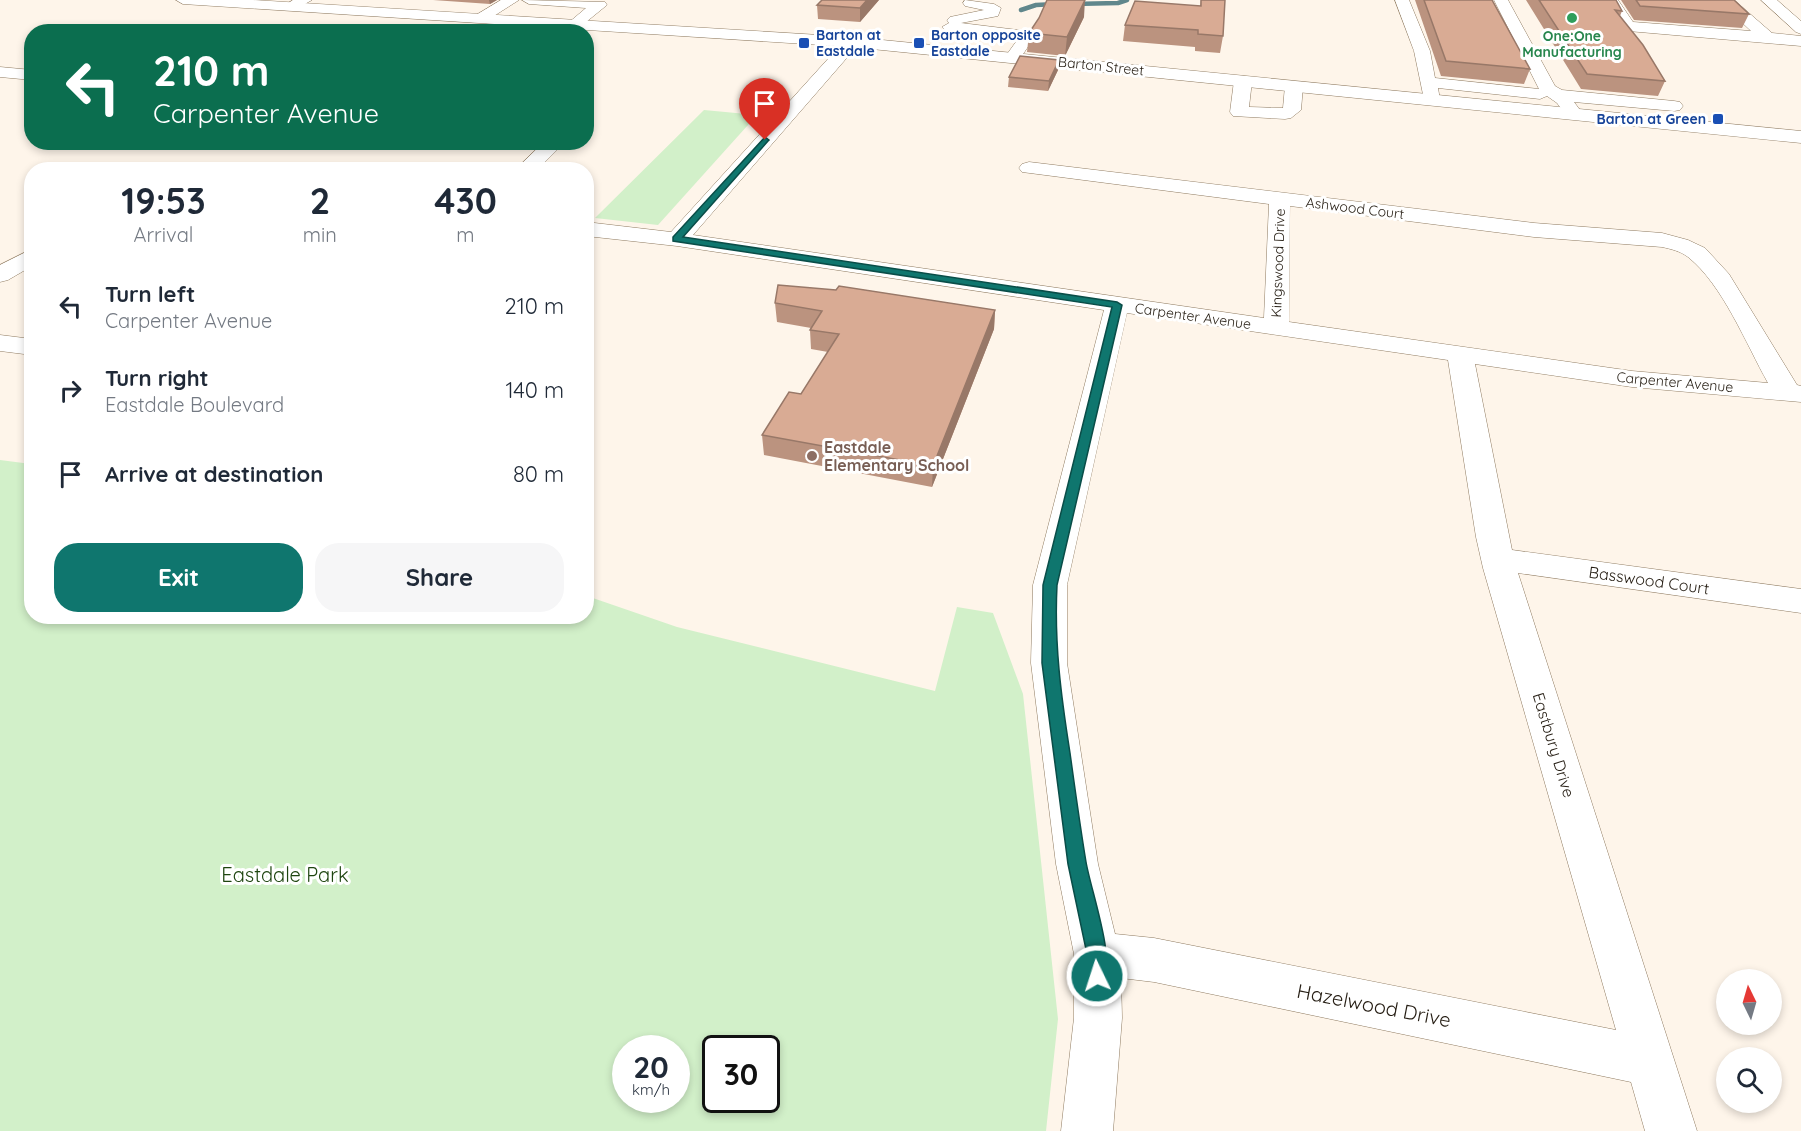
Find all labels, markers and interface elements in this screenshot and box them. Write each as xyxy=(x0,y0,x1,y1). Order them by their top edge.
marker: One:One Manufacturing xyxy=(1565,11,1579,25)
place label: Barton at Eastdale xyxy=(816,26,881,60)
place label: Barton opposite Eastdale xyxy=(931,26,1041,60)
place label: One:One Manufacturing xyxy=(1522,27,1622,61)
marker: Barton at Eastdale xyxy=(797,36,811,50)
marker: Barton opposite Eastdale xyxy=(912,36,926,50)
text: 210 m xyxy=(153,44,270,97)
icon: left xyxy=(54,48,132,126)
street label: Barton Street xyxy=(1057,53,1145,79)
pin xyxy=(739,78,790,140)
icon: arrive xyxy=(748,87,781,120)
text: Carpenter Avenue xyxy=(153,96,379,130)
place label: Barton at Green xyxy=(1596,110,1706,128)
marker: Barton at Green xyxy=(1711,112,1725,126)
text: 19:53 xyxy=(121,178,206,223)
text: 2 xyxy=(310,178,330,223)
text: 430 xyxy=(434,178,497,223)
street label: Ashwood Court xyxy=(1305,193,1405,223)
street label: Kingswood Drive xyxy=(1267,208,1289,318)
text: Arrival xyxy=(133,222,193,247)
text: min xyxy=(303,222,337,247)
text: m xyxy=(456,222,475,247)
text: Turn left xyxy=(105,280,195,308)
icon: left xyxy=(54,290,87,323)
text: 210 m xyxy=(505,292,564,320)
street label: Carpenter Avenue xyxy=(1134,299,1252,333)
text: Carpenter Avenue xyxy=(105,308,272,333)
text: Turn right xyxy=(105,364,209,392)
street label: Carpenter Avenue xyxy=(1616,368,1734,396)
icon: right xyxy=(54,374,87,407)
text: 140 m xyxy=(505,376,564,404)
text: Eastdale Boulevard xyxy=(105,392,284,417)
place label: Eastdale Elementary School xyxy=(824,437,969,475)
marker: Eastdale Elementary School xyxy=(805,449,819,463)
icon: arrive xyxy=(54,458,87,491)
text: Arrive at destination xyxy=(105,460,323,488)
text: 80 m xyxy=(513,460,564,488)
button: Exit xyxy=(54,543,303,612)
button: Share xyxy=(315,543,564,612)
street label: Basswood Court xyxy=(1588,562,1710,598)
street label: Eastbury Drive xyxy=(1529,690,1579,800)
park label: Eastdale Park xyxy=(221,862,349,887)
position arrow xyxy=(1065,944,1129,1008)
north arrow xyxy=(1716,969,1782,1035)
map controls xyxy=(1716,969,1782,1113)
street label: Hazelwood Drive xyxy=(1295,978,1453,1032)
speed limit sign: 30 xyxy=(702,1035,780,1113)
button: search xyxy=(1716,1047,1782,1113)
text: 20 xyxy=(633,1048,669,1086)
text: km/h xyxy=(632,1080,670,1099)

